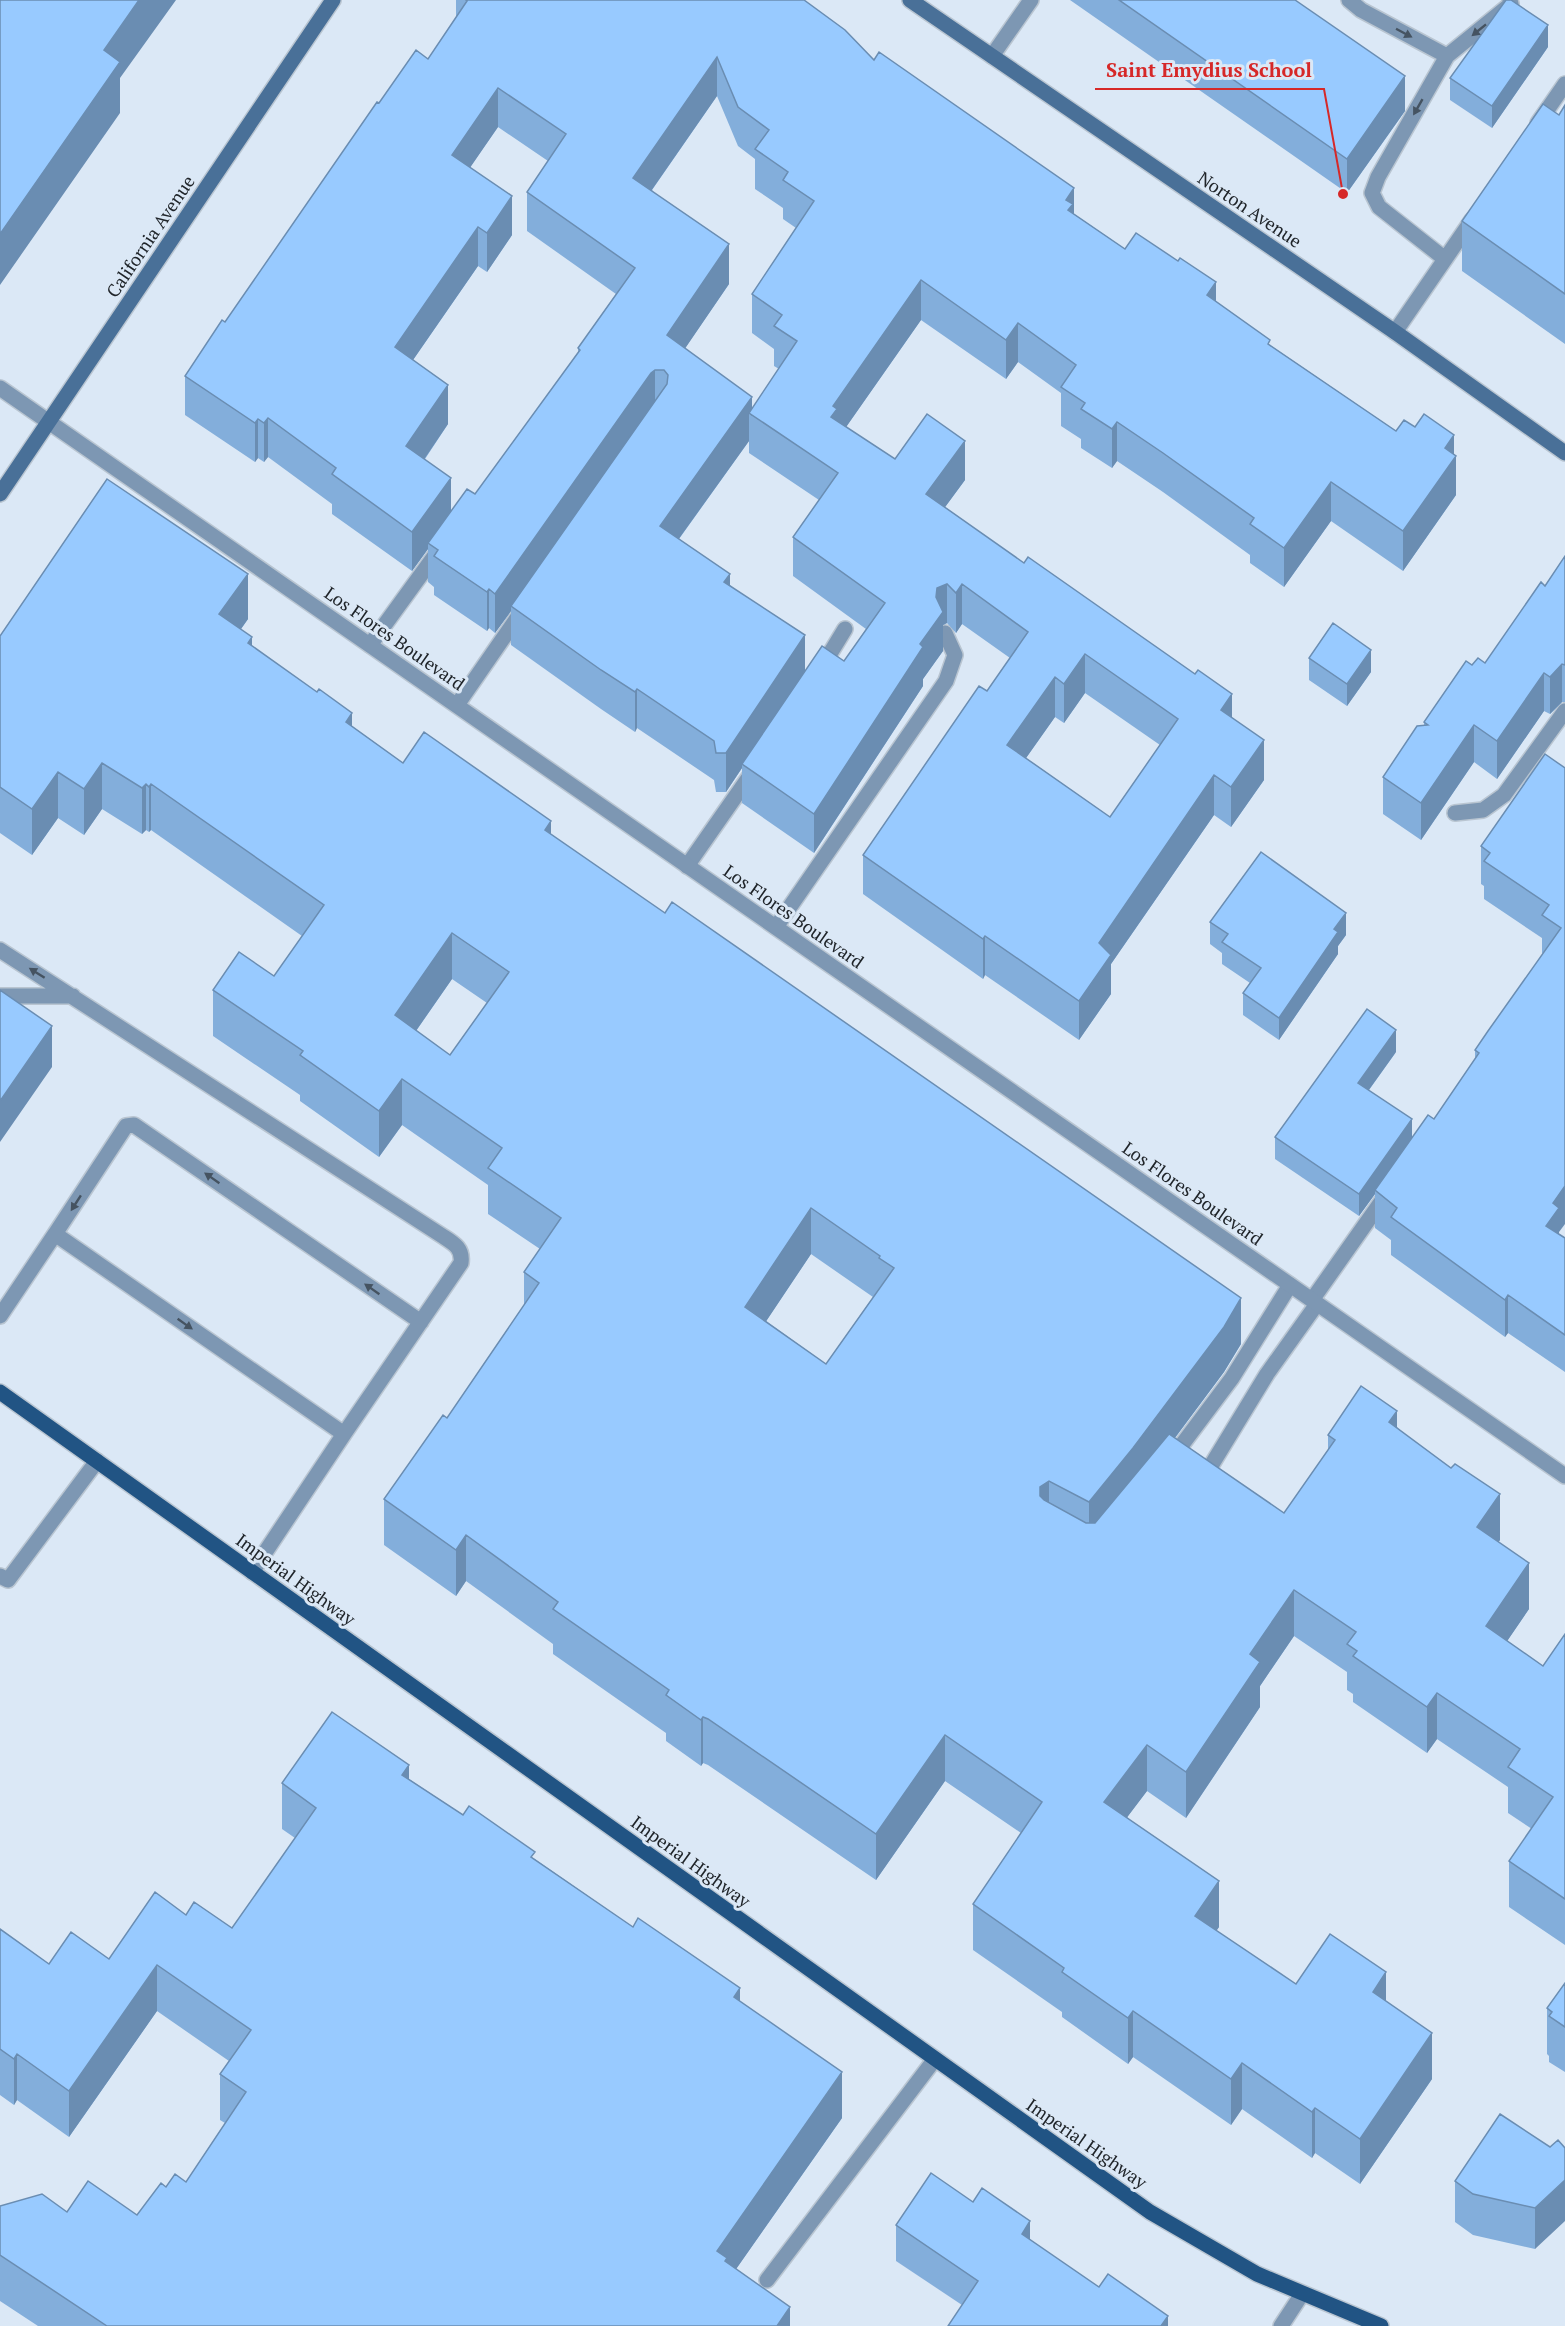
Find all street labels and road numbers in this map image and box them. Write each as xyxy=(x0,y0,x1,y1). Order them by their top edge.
street label: Norton Avenue xyxy=(1193,165,1307,253)
street label: California Avenue xyxy=(100,170,200,302)
street label: Los Flores Boulevard xyxy=(320,581,470,695)
street label: Los Flores Boulevard xyxy=(719,859,869,973)
street label: Los Flores Boulevard xyxy=(1118,1136,1268,1250)
street label: Imperial Highway xyxy=(231,1528,361,1631)
street label: Imperial Highway xyxy=(626,1810,756,1913)
street label: Imperial Highway xyxy=(1022,2092,1153,2194)

